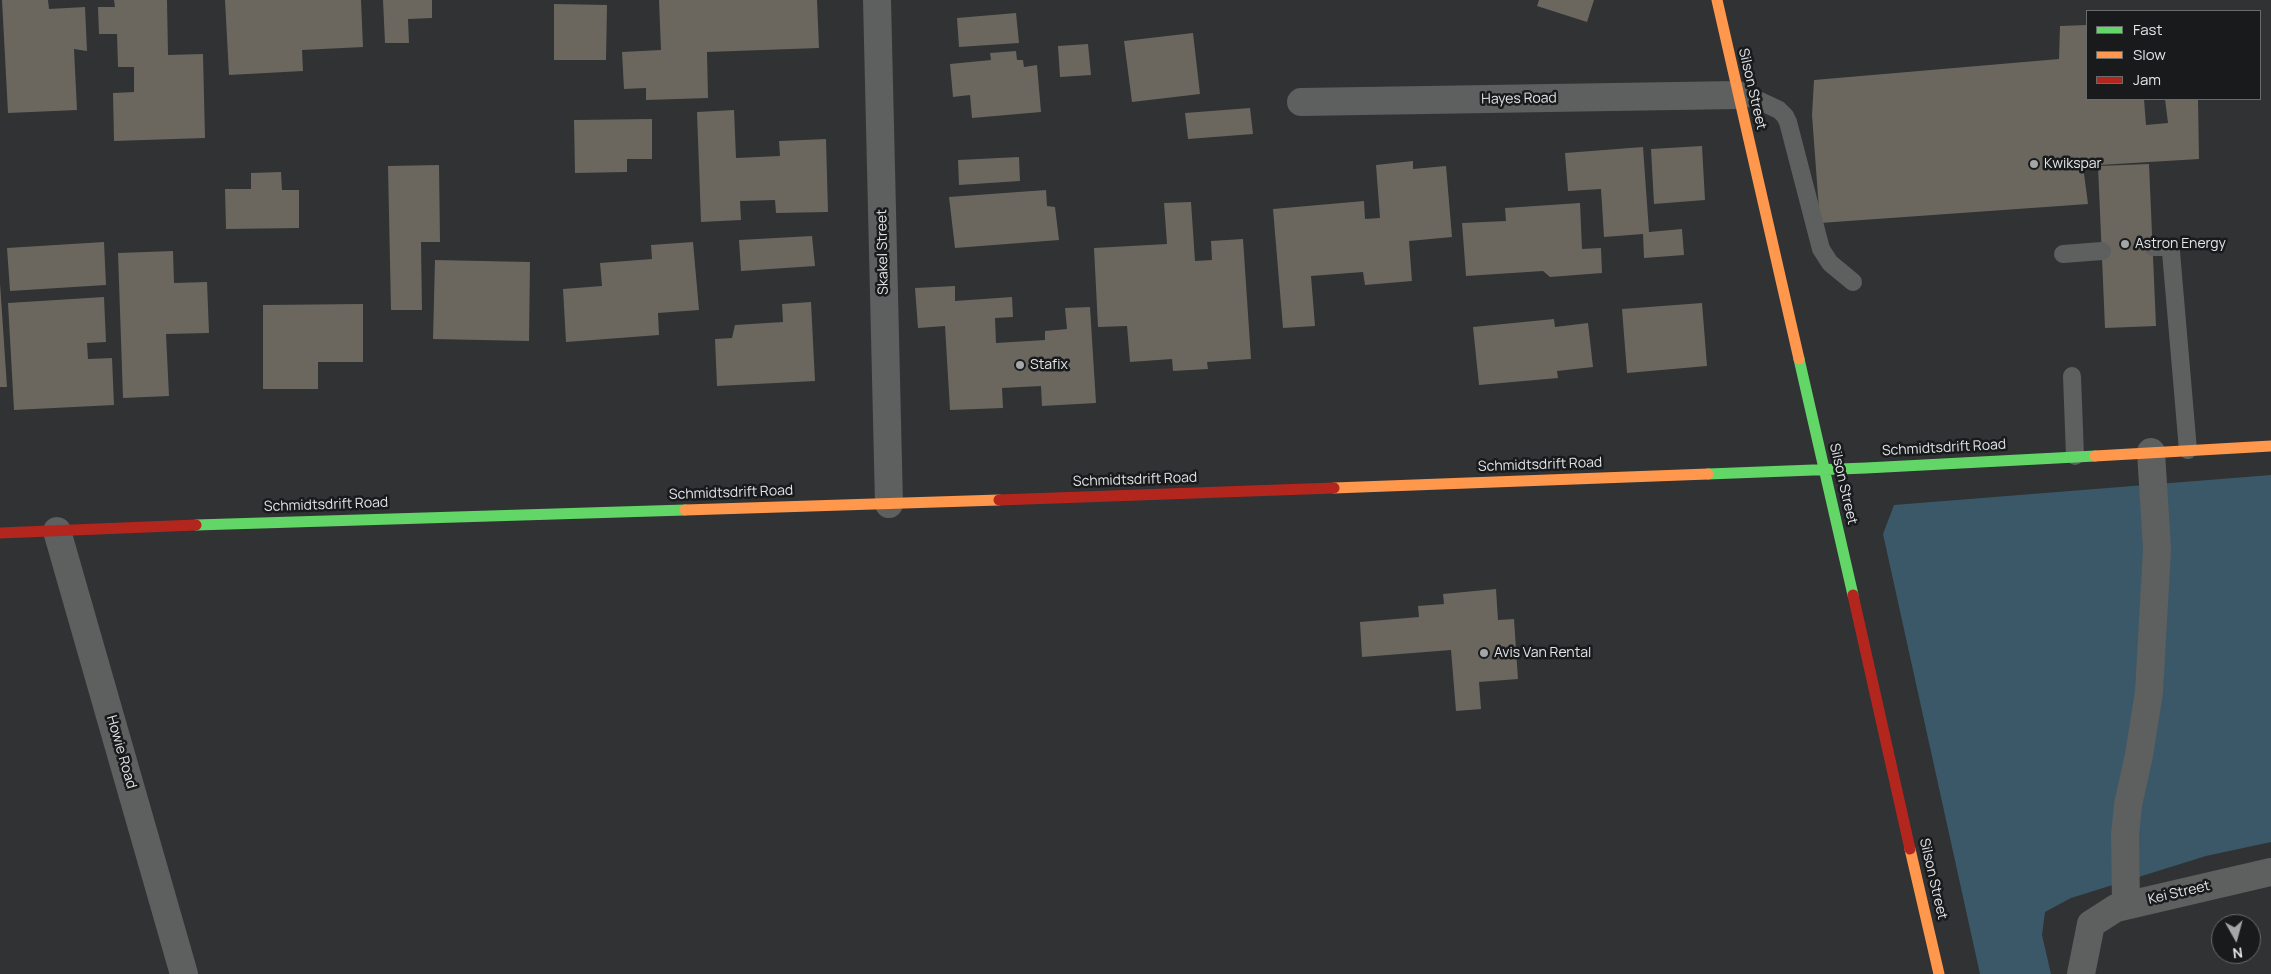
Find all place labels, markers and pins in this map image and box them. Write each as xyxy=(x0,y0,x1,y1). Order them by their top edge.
place label: Kwikspar xyxy=(2044,156,2102,172)
marker: Kwikspar xyxy=(2028,158,2040,170)
place label: Astron Energy xyxy=(2135,236,2226,252)
marker: Astron Energy xyxy=(2119,238,2131,250)
place label: Stafix xyxy=(1030,357,1068,373)
marker: Stafix xyxy=(1014,359,1026,371)
place label: Avis Van Rental xyxy=(1494,645,1591,661)
marker: Avis Van Rental xyxy=(1478,647,1490,659)

